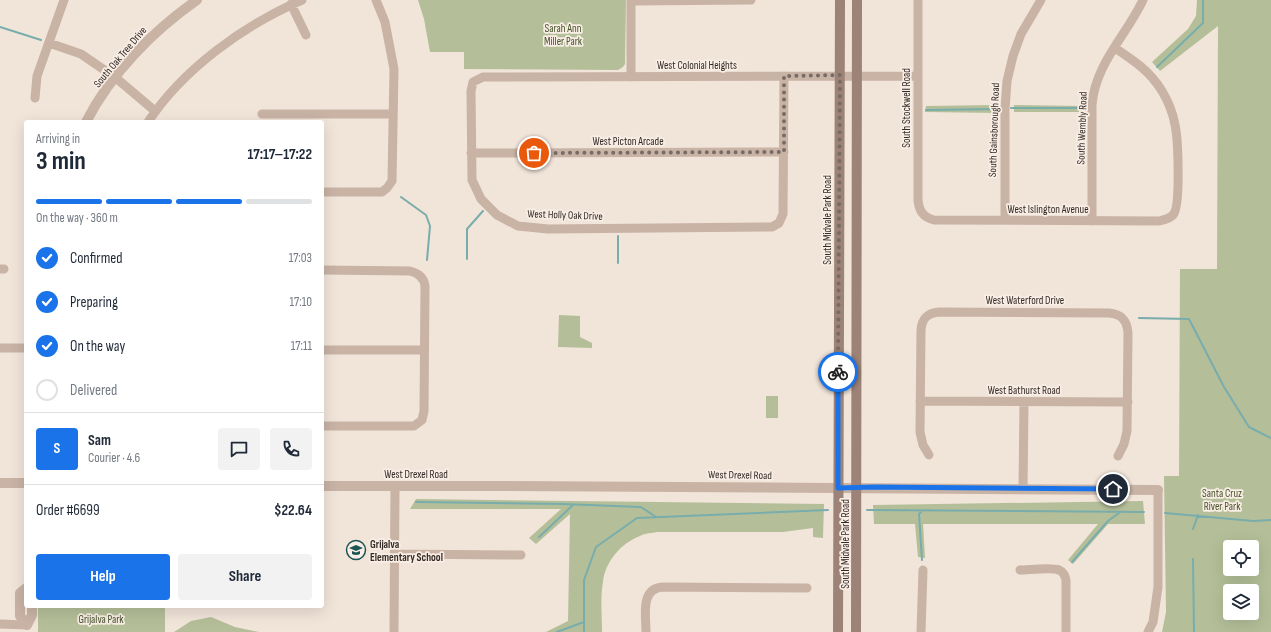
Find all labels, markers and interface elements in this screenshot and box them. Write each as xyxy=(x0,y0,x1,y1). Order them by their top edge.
park label: Sarah Ann Miller Park xyxy=(544,22,583,48)
street label: South Oak Tree Drive xyxy=(91,24,149,90)
street label: West Colonial Heights xyxy=(657,59,737,72)
street label: South Stockwell Road xyxy=(900,68,913,148)
street label: South Gainsborough Road xyxy=(986,82,1002,177)
street label: South Wembly Road xyxy=(1074,91,1090,165)
text: Arriving in xyxy=(36,131,80,147)
street label: West Picton Arcade xyxy=(592,135,664,148)
pin xyxy=(517,136,551,170)
icon: bag xyxy=(523,142,545,164)
text: 17:17–17:22 xyxy=(247,145,312,164)
text: 3 min xyxy=(36,146,86,177)
street label: South Midvale Park Road xyxy=(821,175,834,265)
street label: West Islington Avenue xyxy=(1007,203,1089,216)
street label: West Holly Oak Drive xyxy=(527,207,603,223)
text: On the way · 360 m xyxy=(36,210,118,226)
icon: check xyxy=(36,247,58,269)
text: Confirmed xyxy=(70,249,123,268)
text: 17:03 xyxy=(289,250,312,266)
icon: check xyxy=(36,291,58,313)
text: Preparing xyxy=(70,293,118,312)
text: 17:10 xyxy=(290,294,312,310)
street label: West Waterford Drive xyxy=(986,294,1064,307)
icon: check xyxy=(36,335,58,357)
text: On the way xyxy=(70,337,125,356)
text: 17:11 xyxy=(291,338,312,354)
courier xyxy=(818,352,858,392)
icon: bike xyxy=(827,361,849,383)
text: Delivered xyxy=(70,381,117,400)
street label: West Bathurst Road xyxy=(988,384,1061,397)
button: chat xyxy=(218,428,260,470)
button: phone xyxy=(270,428,312,470)
text: Sam xyxy=(88,431,111,450)
text: S xyxy=(54,439,60,458)
text: Courier · 4.6 xyxy=(88,450,140,466)
street label: West Drexel Road xyxy=(384,468,448,481)
street label: West Drexel Road xyxy=(708,468,772,482)
pin xyxy=(1096,472,1130,506)
icon: home xyxy=(1102,478,1124,500)
park label: Santa Cruz River Park xyxy=(1202,487,1242,513)
street label: South Midvale Park Road xyxy=(839,499,852,589)
text: Order #6699 xyxy=(36,501,100,520)
text: $22.64 xyxy=(274,501,312,520)
place label: Grijalva Elementary School xyxy=(370,538,443,564)
school or university icon: Grijalva Elementary School xyxy=(345,539,367,561)
map controls xyxy=(1223,540,1259,620)
button: locate xyxy=(1223,540,1259,576)
button: Help xyxy=(36,554,170,600)
button: Share xyxy=(178,554,312,600)
button: layers xyxy=(1223,584,1259,620)
park label: Grijalva Park xyxy=(78,613,124,626)

